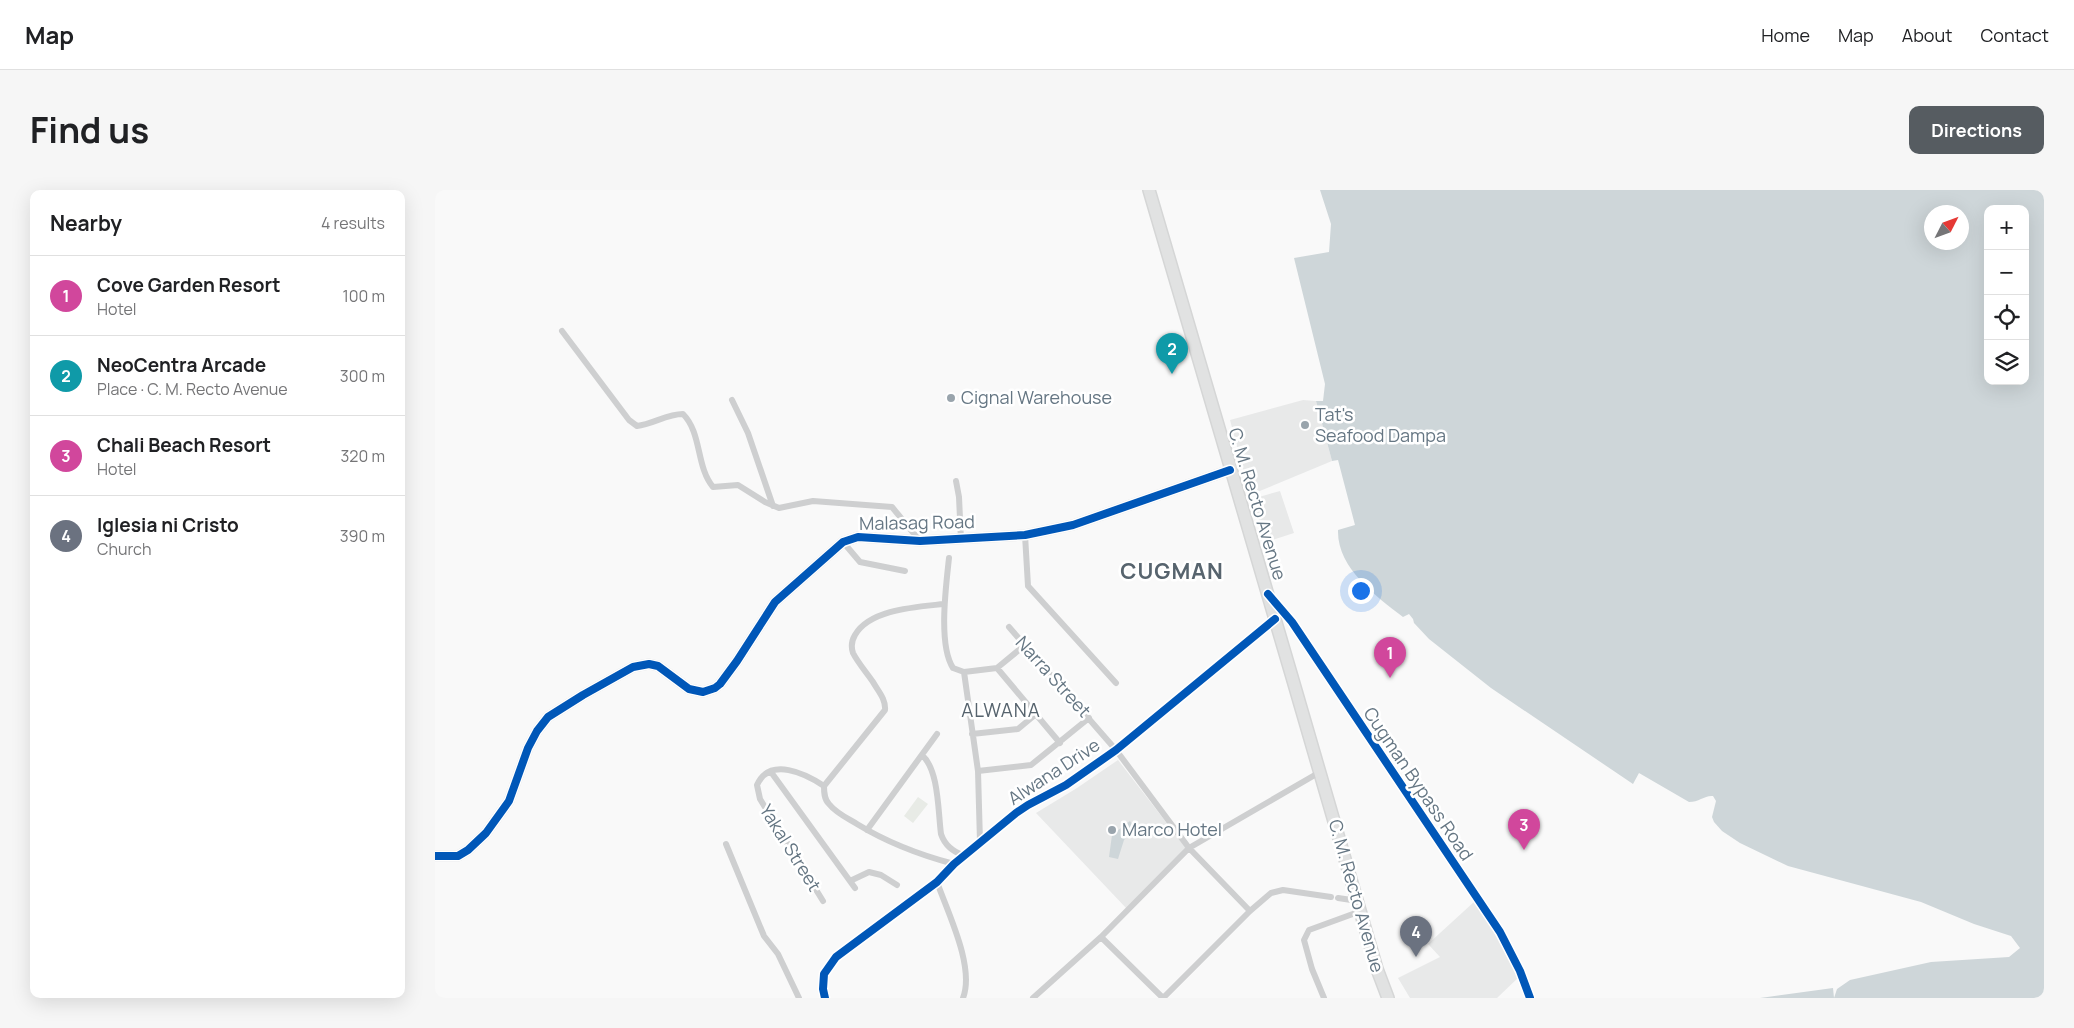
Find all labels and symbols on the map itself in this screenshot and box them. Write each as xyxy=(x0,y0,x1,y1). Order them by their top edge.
north arrow xyxy=(1924,205,1969,250)
pin: 2 xyxy=(1156,333,1188,374)
place label: Cignal Warehouse xyxy=(961,385,1112,409)
marker: Cignal Warehouse xyxy=(945,392,957,404)
place label: Tat's Seafood Dampa xyxy=(1315,402,1446,447)
marker: Tat's Seafood Dampa xyxy=(1299,419,1311,431)
street label: C. M. Recto Avenue xyxy=(1223,425,1293,583)
street label: Malasag Road xyxy=(859,509,975,535)
district label: CUGMAN xyxy=(1120,556,1224,586)
your location xyxy=(1348,578,1374,604)
street label: Narra Street xyxy=(1011,631,1097,722)
pin: 1 xyxy=(1374,637,1406,678)
district label: ALWANA xyxy=(961,697,1041,723)
street label: Cugman Bypass Road xyxy=(1359,702,1479,865)
street label: Alwana Drive xyxy=(1003,732,1104,810)
street label: Yakal Street xyxy=(755,799,827,895)
pin: 3 xyxy=(1508,809,1540,850)
street label: C. M. Recto Avenue xyxy=(1324,816,1390,975)
place label: Marco Hotel xyxy=(1122,817,1222,841)
marker: Marco Hotel xyxy=(1106,824,1118,836)
pin: 4 xyxy=(1400,916,1432,957)

